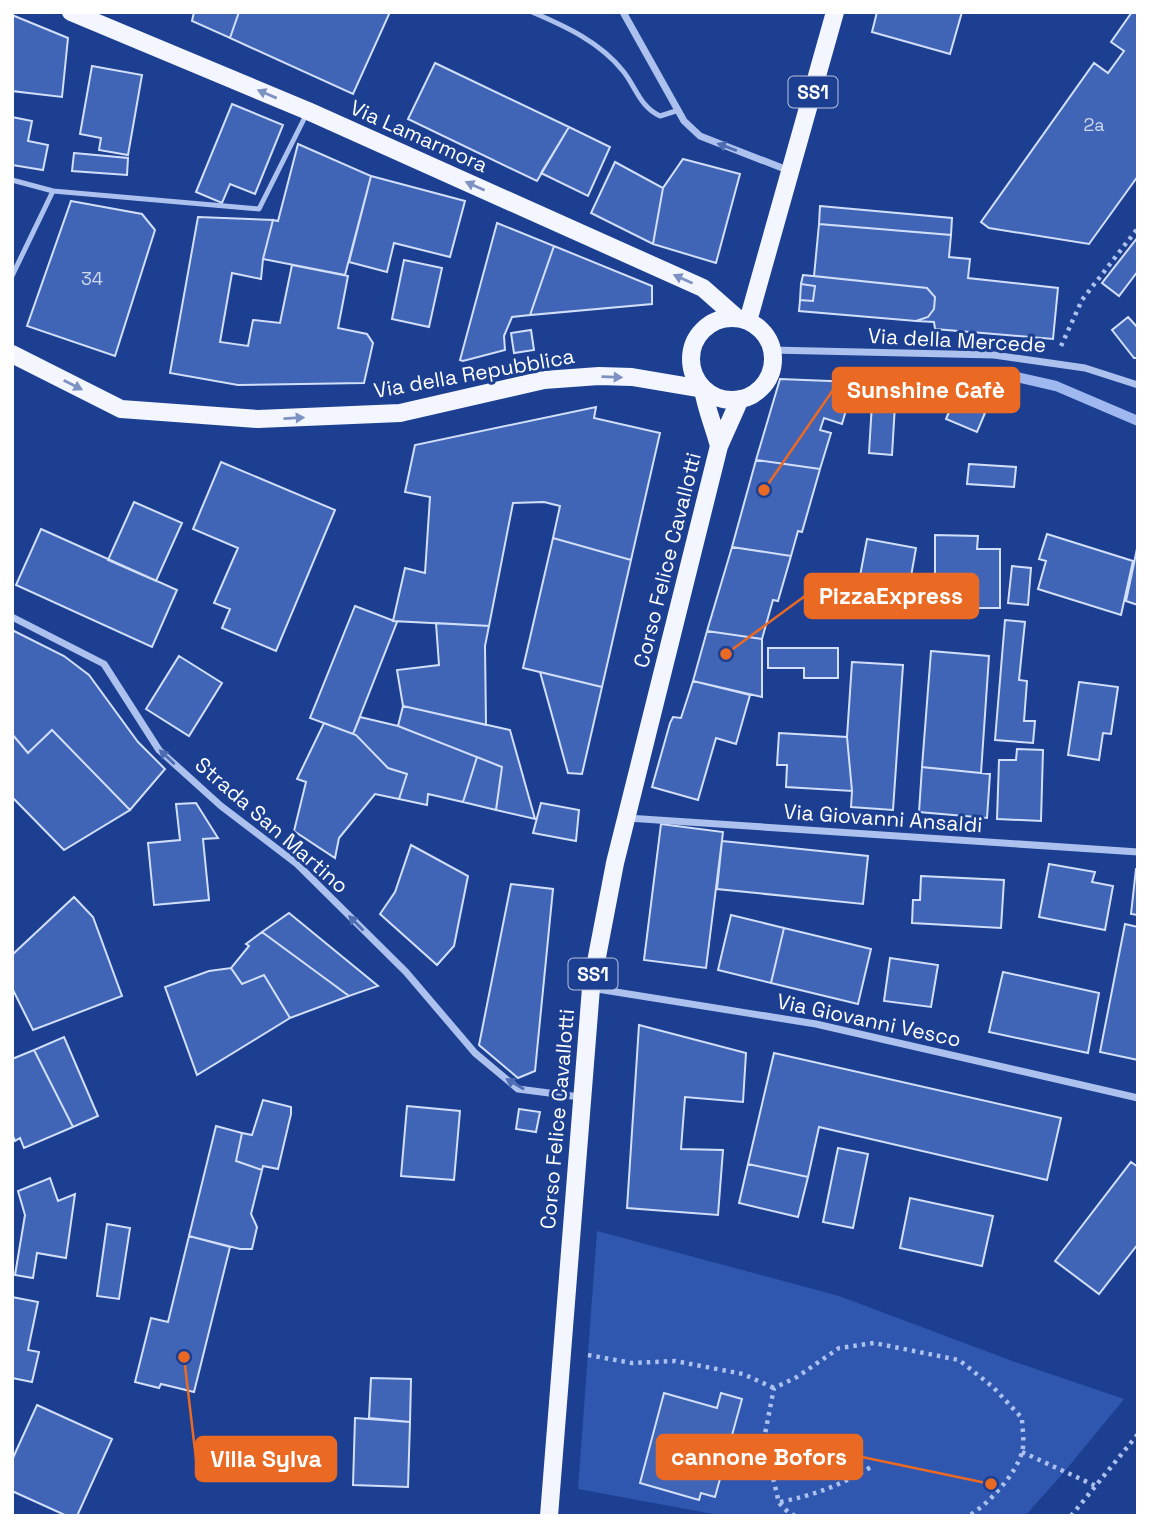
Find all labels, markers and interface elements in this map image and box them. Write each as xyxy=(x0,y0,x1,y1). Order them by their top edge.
road number: SS1 xyxy=(788,76,838,108)
one-way arrow xyxy=(256,88,277,99)
street label: Via Lamarmora xyxy=(346,94,492,178)
house number: 2a xyxy=(1083,113,1105,136)
one-way arrow xyxy=(716,142,737,153)
one-way arrow xyxy=(465,180,485,192)
house number: 34 xyxy=(81,267,103,290)
one-way arrow xyxy=(672,273,693,284)
street label: Via della Mercede xyxy=(867,322,1047,358)
street label: Via della Repubblica xyxy=(372,342,576,404)
callout: Sunshine Cafè xyxy=(833,368,1019,412)
one-way arrow xyxy=(602,371,624,383)
text: Sunshine Cafè xyxy=(847,375,1005,405)
one-way arrow xyxy=(63,379,83,390)
one-way arrow xyxy=(283,412,305,423)
street label: Corso Felice Cavallotti xyxy=(627,450,707,670)
callout: PizzaExpress xyxy=(805,574,978,618)
text: PizzaExpress xyxy=(819,581,963,611)
one-way arrow xyxy=(158,749,176,765)
street label: Strada San Martino xyxy=(190,751,354,899)
street label: Via Giovanni Ansaldi xyxy=(783,798,983,838)
one-way arrow xyxy=(348,915,364,931)
road number: SS1 xyxy=(568,958,618,990)
street label: Via Giovanni Vesco xyxy=(774,987,964,1053)
street label: Corso Felice Cavallotti xyxy=(534,1008,580,1230)
one-way arrow xyxy=(505,1078,525,1091)
callout: cannone Bofors xyxy=(657,1435,862,1479)
callout: Villa Sylva xyxy=(196,1437,336,1481)
text: cannone Bofors xyxy=(671,1442,847,1472)
text: Villa Sylva xyxy=(210,1444,322,1474)

